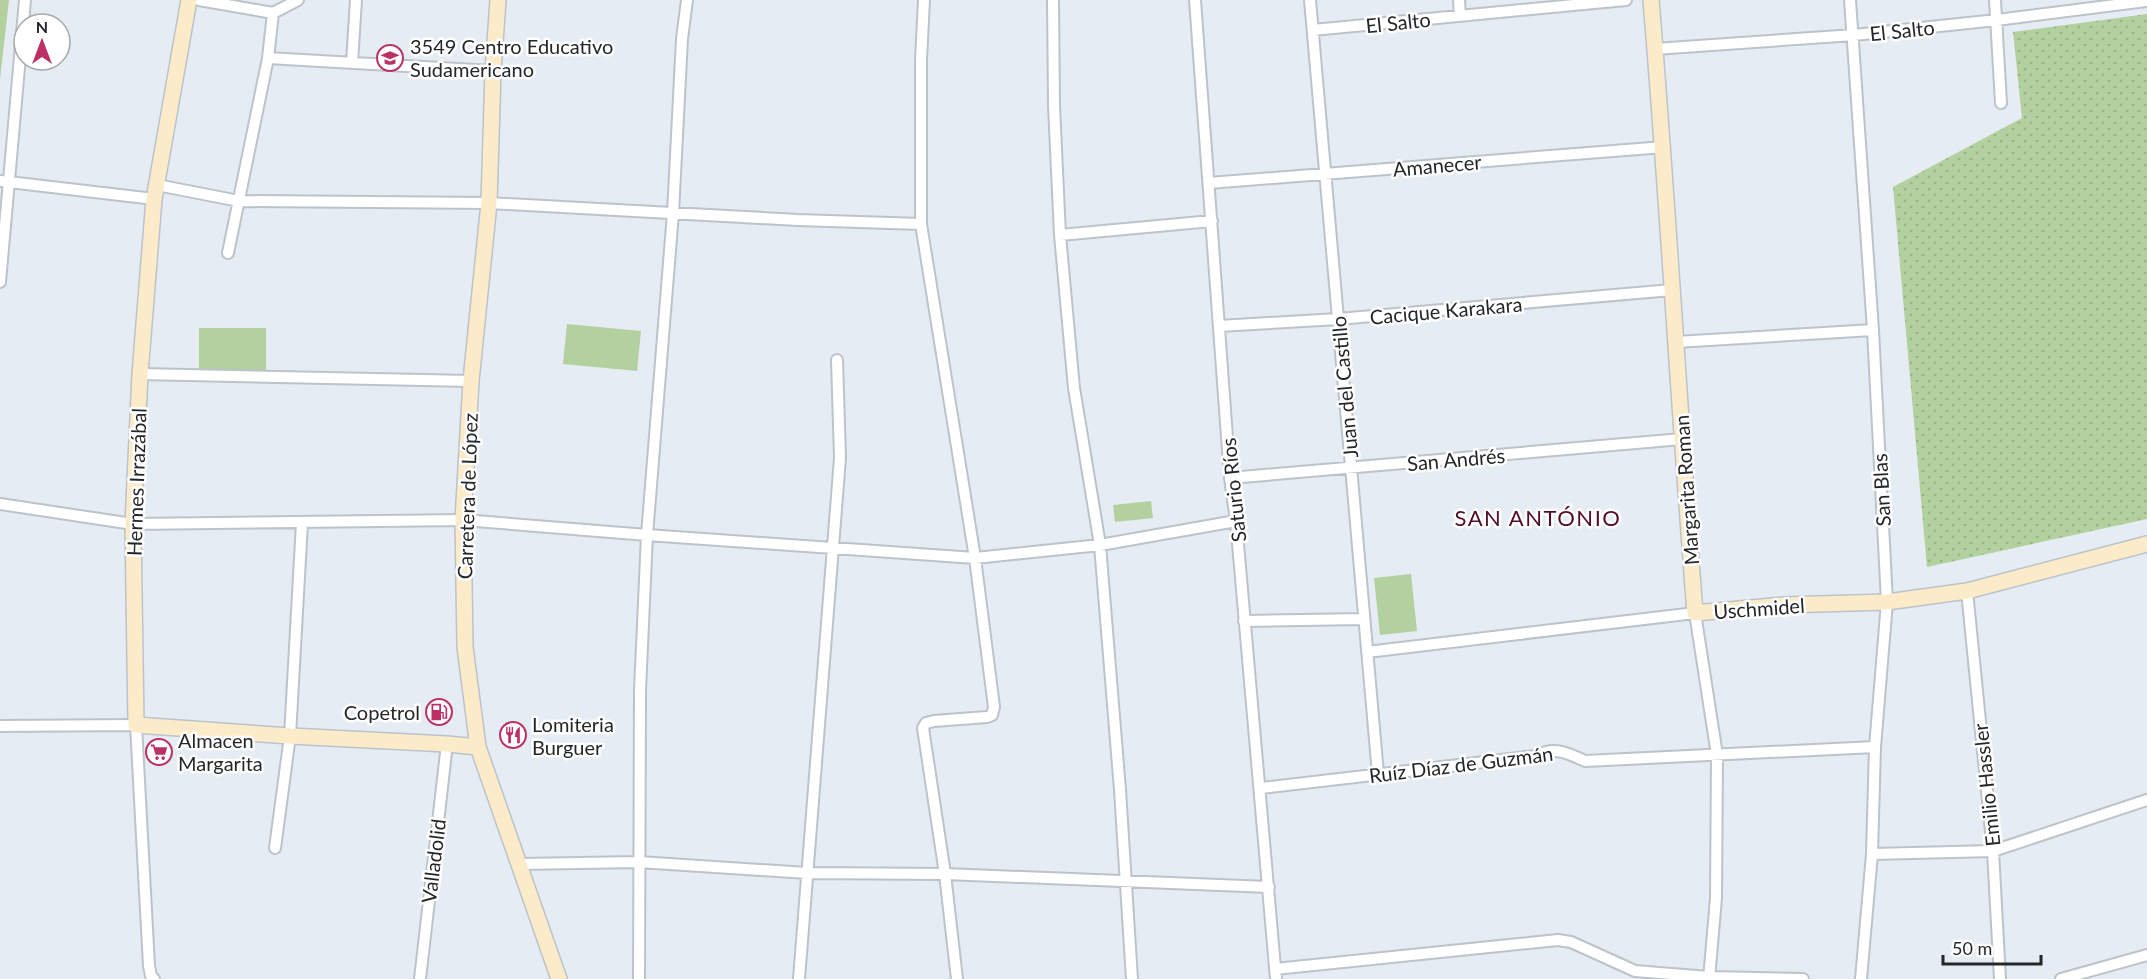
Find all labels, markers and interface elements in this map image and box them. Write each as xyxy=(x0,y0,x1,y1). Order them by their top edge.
street label: El Salto xyxy=(1364,7,1432,37)
north arrow xyxy=(12,12,72,72)
street label: El Salto xyxy=(1868,15,1936,45)
text: N xyxy=(36,17,48,36)
place label: 3549 Centro Educativo Sudamericano xyxy=(410,34,613,81)
school or university icon: 3549 Centro Educativo Sudamericano xyxy=(375,43,405,73)
street label: Amanecer xyxy=(1392,149,1483,181)
street label: Cacique Karakara xyxy=(1369,291,1523,329)
street label: Juan del Castillo xyxy=(1326,315,1362,459)
street label: Hermes Irrazábal xyxy=(121,408,151,556)
street label: Carretera de López xyxy=(452,412,482,580)
street label: Margarita Roman xyxy=(1669,414,1703,566)
street label: Saturio Ríos xyxy=(1216,437,1250,543)
street label: San Andrés xyxy=(1406,443,1506,475)
street label: San Blas xyxy=(1867,453,1895,527)
district label: SAN ANTÓNIO xyxy=(1455,504,1621,531)
street label: Uschmidel xyxy=(1713,593,1805,623)
fuel station icon: Copetrol xyxy=(424,697,454,727)
place label: Copetrol xyxy=(344,700,420,724)
place label: Lomiteria Burguer xyxy=(532,712,614,759)
restaurant icon: Lomiteria Burguer xyxy=(498,720,528,750)
street label: Emilio Hassler xyxy=(1968,722,2004,848)
place label: Almacen Margarita xyxy=(178,728,263,775)
supermarket icon: Almacen Margarita xyxy=(144,737,174,767)
street label: Ruíz Díaz de Guzmán xyxy=(1368,741,1554,787)
street label: Valladolid xyxy=(416,818,450,904)
scale bar xyxy=(1943,928,2040,966)
text: 50 m xyxy=(1952,937,1992,959)

